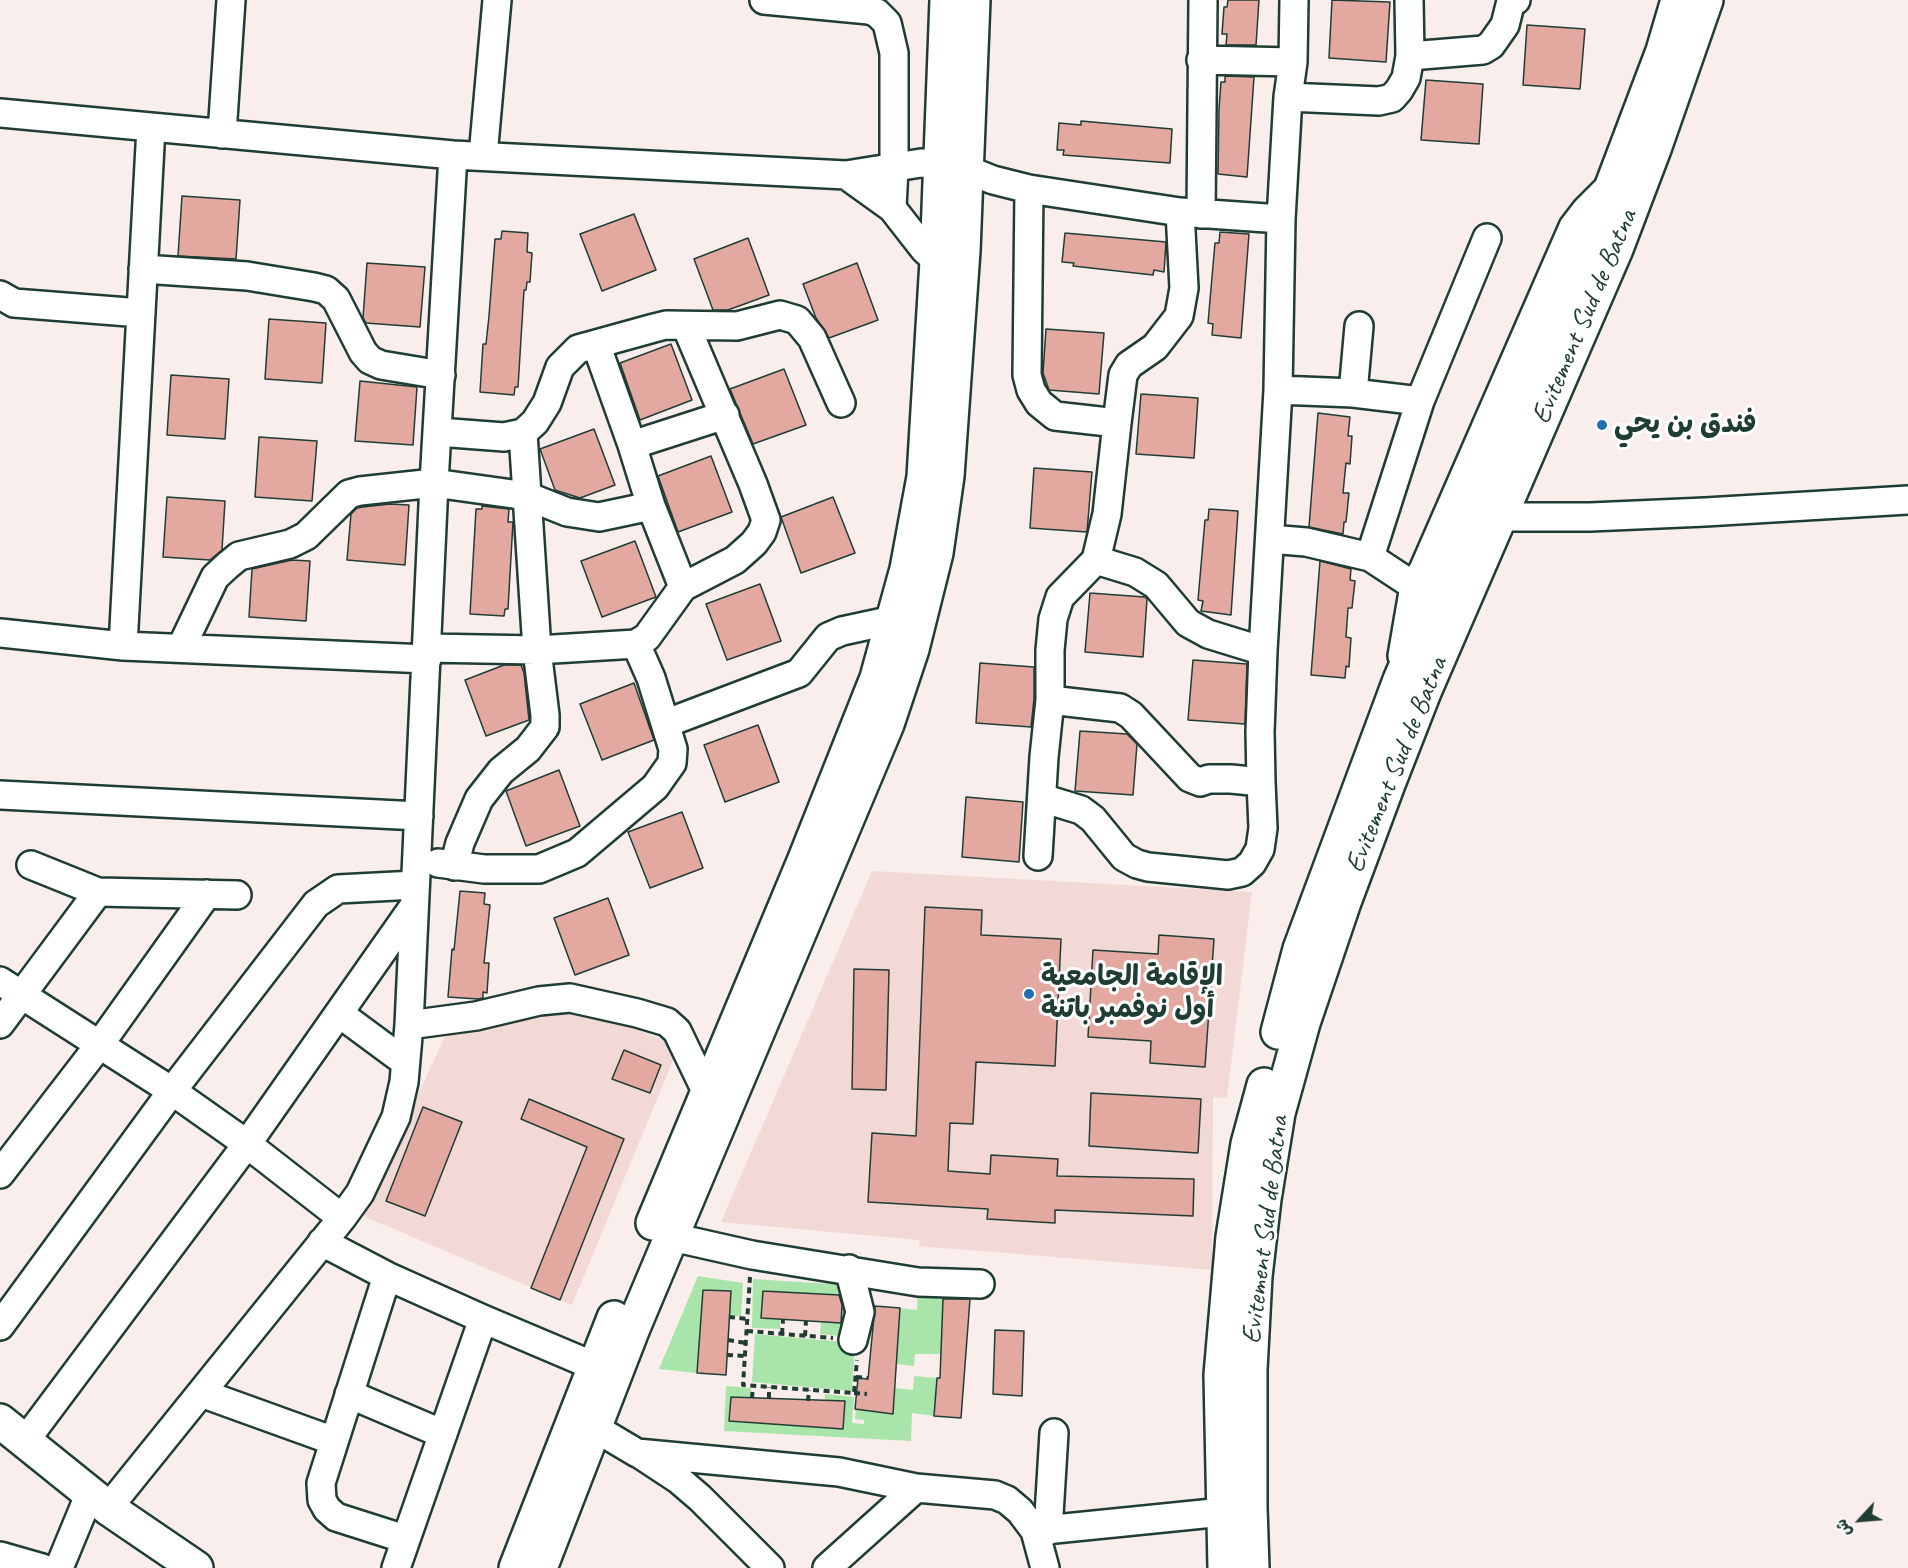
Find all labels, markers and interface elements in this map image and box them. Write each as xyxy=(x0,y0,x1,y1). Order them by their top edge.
street label: Evitement Sud de Batna xyxy=(1525,205,1645,429)
place label: فندق بن يحي xyxy=(1614,408,1757,442)
marker: فندق بن يحي xyxy=(1595,418,1609,432)
street label: Evitement Sud de Batna xyxy=(1339,653,1455,877)
place label: الإقامة الجامعية أول نوفمبر باتنة xyxy=(1041,961,1223,1027)
marker: الإقامة الجامعية أول نوفمبر باتنة xyxy=(1022,987,1036,1001)
street label: Evitement Sud de Batna xyxy=(1235,1114,1297,1346)
north arrow xyxy=(1830,1490,1890,1550)
text: ش xyxy=(1831,1516,1857,1540)

